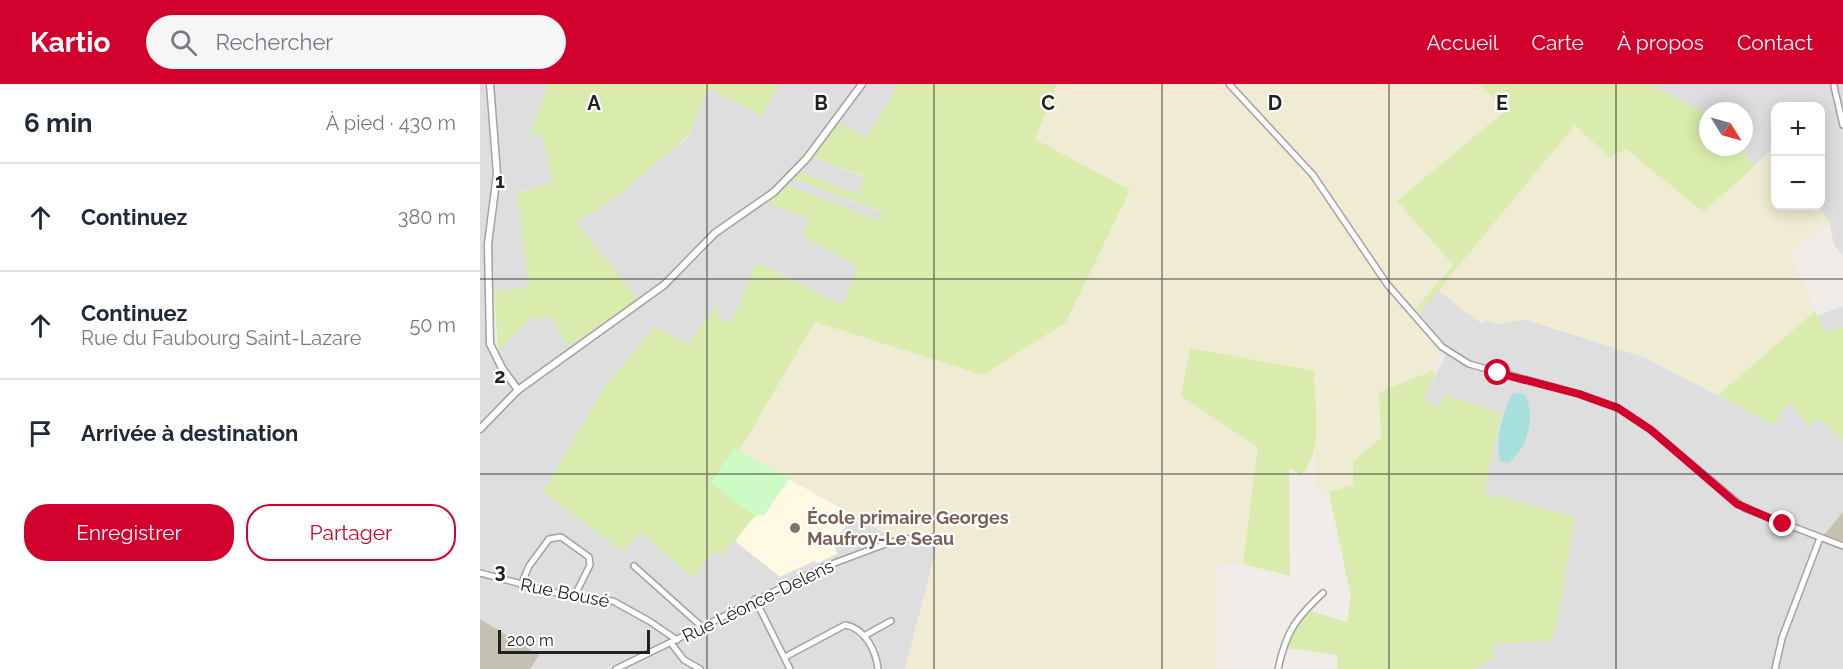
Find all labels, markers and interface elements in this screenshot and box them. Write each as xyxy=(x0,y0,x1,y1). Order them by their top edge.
search box xyxy=(146,15,566,69)
text: Kartio xyxy=(30,26,110,59)
icon: search xyxy=(167,26,200,59)
text: Rechercher xyxy=(215,29,333,55)
text: Accueil xyxy=(1427,30,1499,55)
text: Carte xyxy=(1532,30,1584,55)
text: À propos xyxy=(1617,30,1704,55)
text: Contact xyxy=(1737,30,1813,55)
text: A xyxy=(587,91,601,115)
text: B xyxy=(814,91,828,115)
text: C xyxy=(1041,91,1055,115)
text: D xyxy=(1268,91,1282,115)
text: E xyxy=(1496,91,1508,115)
north arrow xyxy=(1699,102,1753,156)
map controls xyxy=(1771,102,1825,210)
button: + xyxy=(1771,102,1825,156)
text: 6 min xyxy=(24,108,93,138)
text: À pied · 430 m xyxy=(326,111,456,135)
button: − xyxy=(1771,156,1825,210)
text: 1 xyxy=(495,169,505,193)
icon: ahead xyxy=(24,201,57,234)
text: Continuez xyxy=(81,204,187,230)
text: 380 m xyxy=(398,205,456,229)
text: Continuez xyxy=(81,300,187,326)
icon: ahead xyxy=(24,309,57,342)
text: 50 m xyxy=(409,313,456,337)
text: Rue du Faubourg Saint-Lazare xyxy=(81,326,361,350)
route start xyxy=(1484,359,1510,385)
text: 2 xyxy=(494,364,506,388)
icon: arrive xyxy=(24,417,57,450)
text: Arrivée à destination xyxy=(81,420,298,446)
button: Enregistrer xyxy=(24,504,234,561)
button: Partager xyxy=(246,504,456,561)
place label: École primaire Georges Maufroy-Le Seau xyxy=(807,507,1009,549)
route end xyxy=(1769,510,1795,536)
marker: École primaire Georges Maufroy-Le Seau xyxy=(788,521,802,535)
street label: Rue Léonce-Delens xyxy=(679,555,837,646)
text: 3 xyxy=(494,559,506,583)
street label: Rue Bousé xyxy=(519,574,612,611)
scale bar xyxy=(498,627,650,654)
text: 200 m xyxy=(507,631,554,650)

